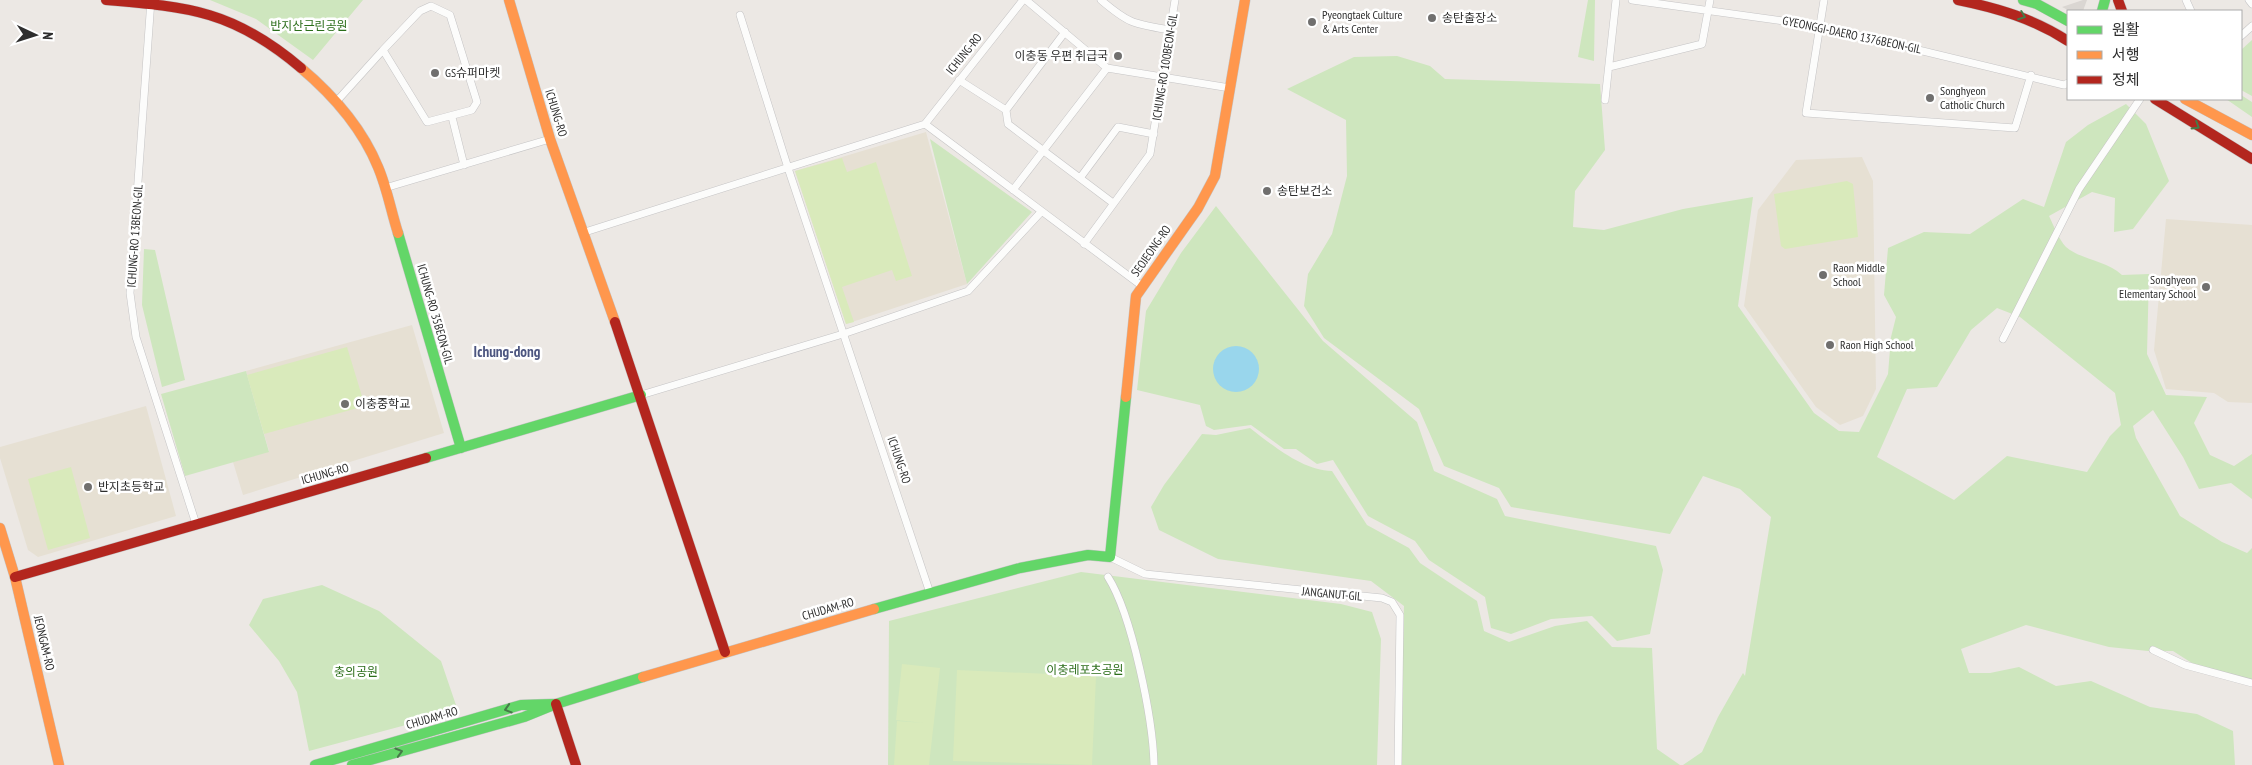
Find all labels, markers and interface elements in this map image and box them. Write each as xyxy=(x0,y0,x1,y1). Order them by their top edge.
place label: Pyeongtaek Culture & Arts Center xyxy=(1322,7,1403,36)
north arrow xyxy=(10,10,60,60)
place label: 송탄출장소 xyxy=(1442,10,1497,25)
one-way arrow xyxy=(2017,10,2026,21)
legend xyxy=(2067,10,2242,100)
street label: ICHUNG-RO 100BEON-GIL xyxy=(1149,12,1180,122)
marker: 송탄출장소 xyxy=(1426,12,1438,24)
street label: GYEONGGI-DAERO 1376BEON-GIL xyxy=(1781,12,1923,57)
marker: Pyeongtaek Culture & Arts Center xyxy=(1306,16,1318,28)
park label: 반지산근린공원 xyxy=(270,18,348,33)
text: 원활 xyxy=(2112,20,2140,39)
street label: ICHUNG-RO xyxy=(942,30,985,77)
text: N xyxy=(39,32,57,40)
text: 서행 xyxy=(2112,45,2140,64)
place label: 이충동 우편 취급국 xyxy=(1015,48,1108,63)
marker: 이충동 우편 취급국 xyxy=(1112,50,1124,62)
place label: GS슈퍼마켓 xyxy=(445,65,500,80)
marker: GS슈퍼마켓 xyxy=(429,67,441,79)
text: 정체 xyxy=(2112,70,2140,89)
place label: Songhyeon Catholic Church xyxy=(1940,83,2005,112)
street label: ICHUNG-RO xyxy=(542,87,571,139)
marker: Songhyeon Catholic Church xyxy=(1924,92,1936,104)
one-way arrow xyxy=(2190,119,2199,129)
place label: 송탄보건소 xyxy=(1277,183,1332,198)
street label: ICHUNG-RO 13BEON-GIL xyxy=(123,184,146,288)
marker: 송탄보건소 xyxy=(1261,185,1273,197)
street label: SEOJEONG-RO xyxy=(1127,222,1174,279)
place label: Raon Middle School xyxy=(1833,260,1885,289)
street label: ICHUNG-RO 35BEON-GIL xyxy=(414,262,457,366)
marker: Raon Middle School xyxy=(1817,269,1829,281)
place label: Songhyeon Elementary School xyxy=(2119,272,2196,301)
marker: Songhyeon Elementary School xyxy=(2200,281,2212,293)
place label: Raon High School xyxy=(1840,337,1914,352)
marker: Raon High School xyxy=(1824,339,1836,351)
district label: Ichung-dong xyxy=(474,342,541,361)
place label: 이충중학교 xyxy=(355,396,410,411)
marker: 이충중학교 xyxy=(339,398,351,410)
street label: ICHUNG-RO xyxy=(884,434,915,486)
street label: ICHUNG-RO xyxy=(299,459,351,487)
place label: 반지초등학교 xyxy=(98,479,164,494)
marker: 반지초등학교 xyxy=(82,481,94,493)
street label: JANGANUT-GIL xyxy=(1300,583,1363,604)
street label: CHUDAM-RO xyxy=(800,594,856,623)
street label: JEONGAM-RO xyxy=(31,613,58,672)
park label: 이충레포츠공원 xyxy=(1046,662,1124,677)
park label: 충의공원 xyxy=(334,664,378,679)
street label: CHUDAM-RO xyxy=(404,703,460,732)
one-way arrow xyxy=(504,704,513,714)
one-way arrow xyxy=(395,747,403,757)

